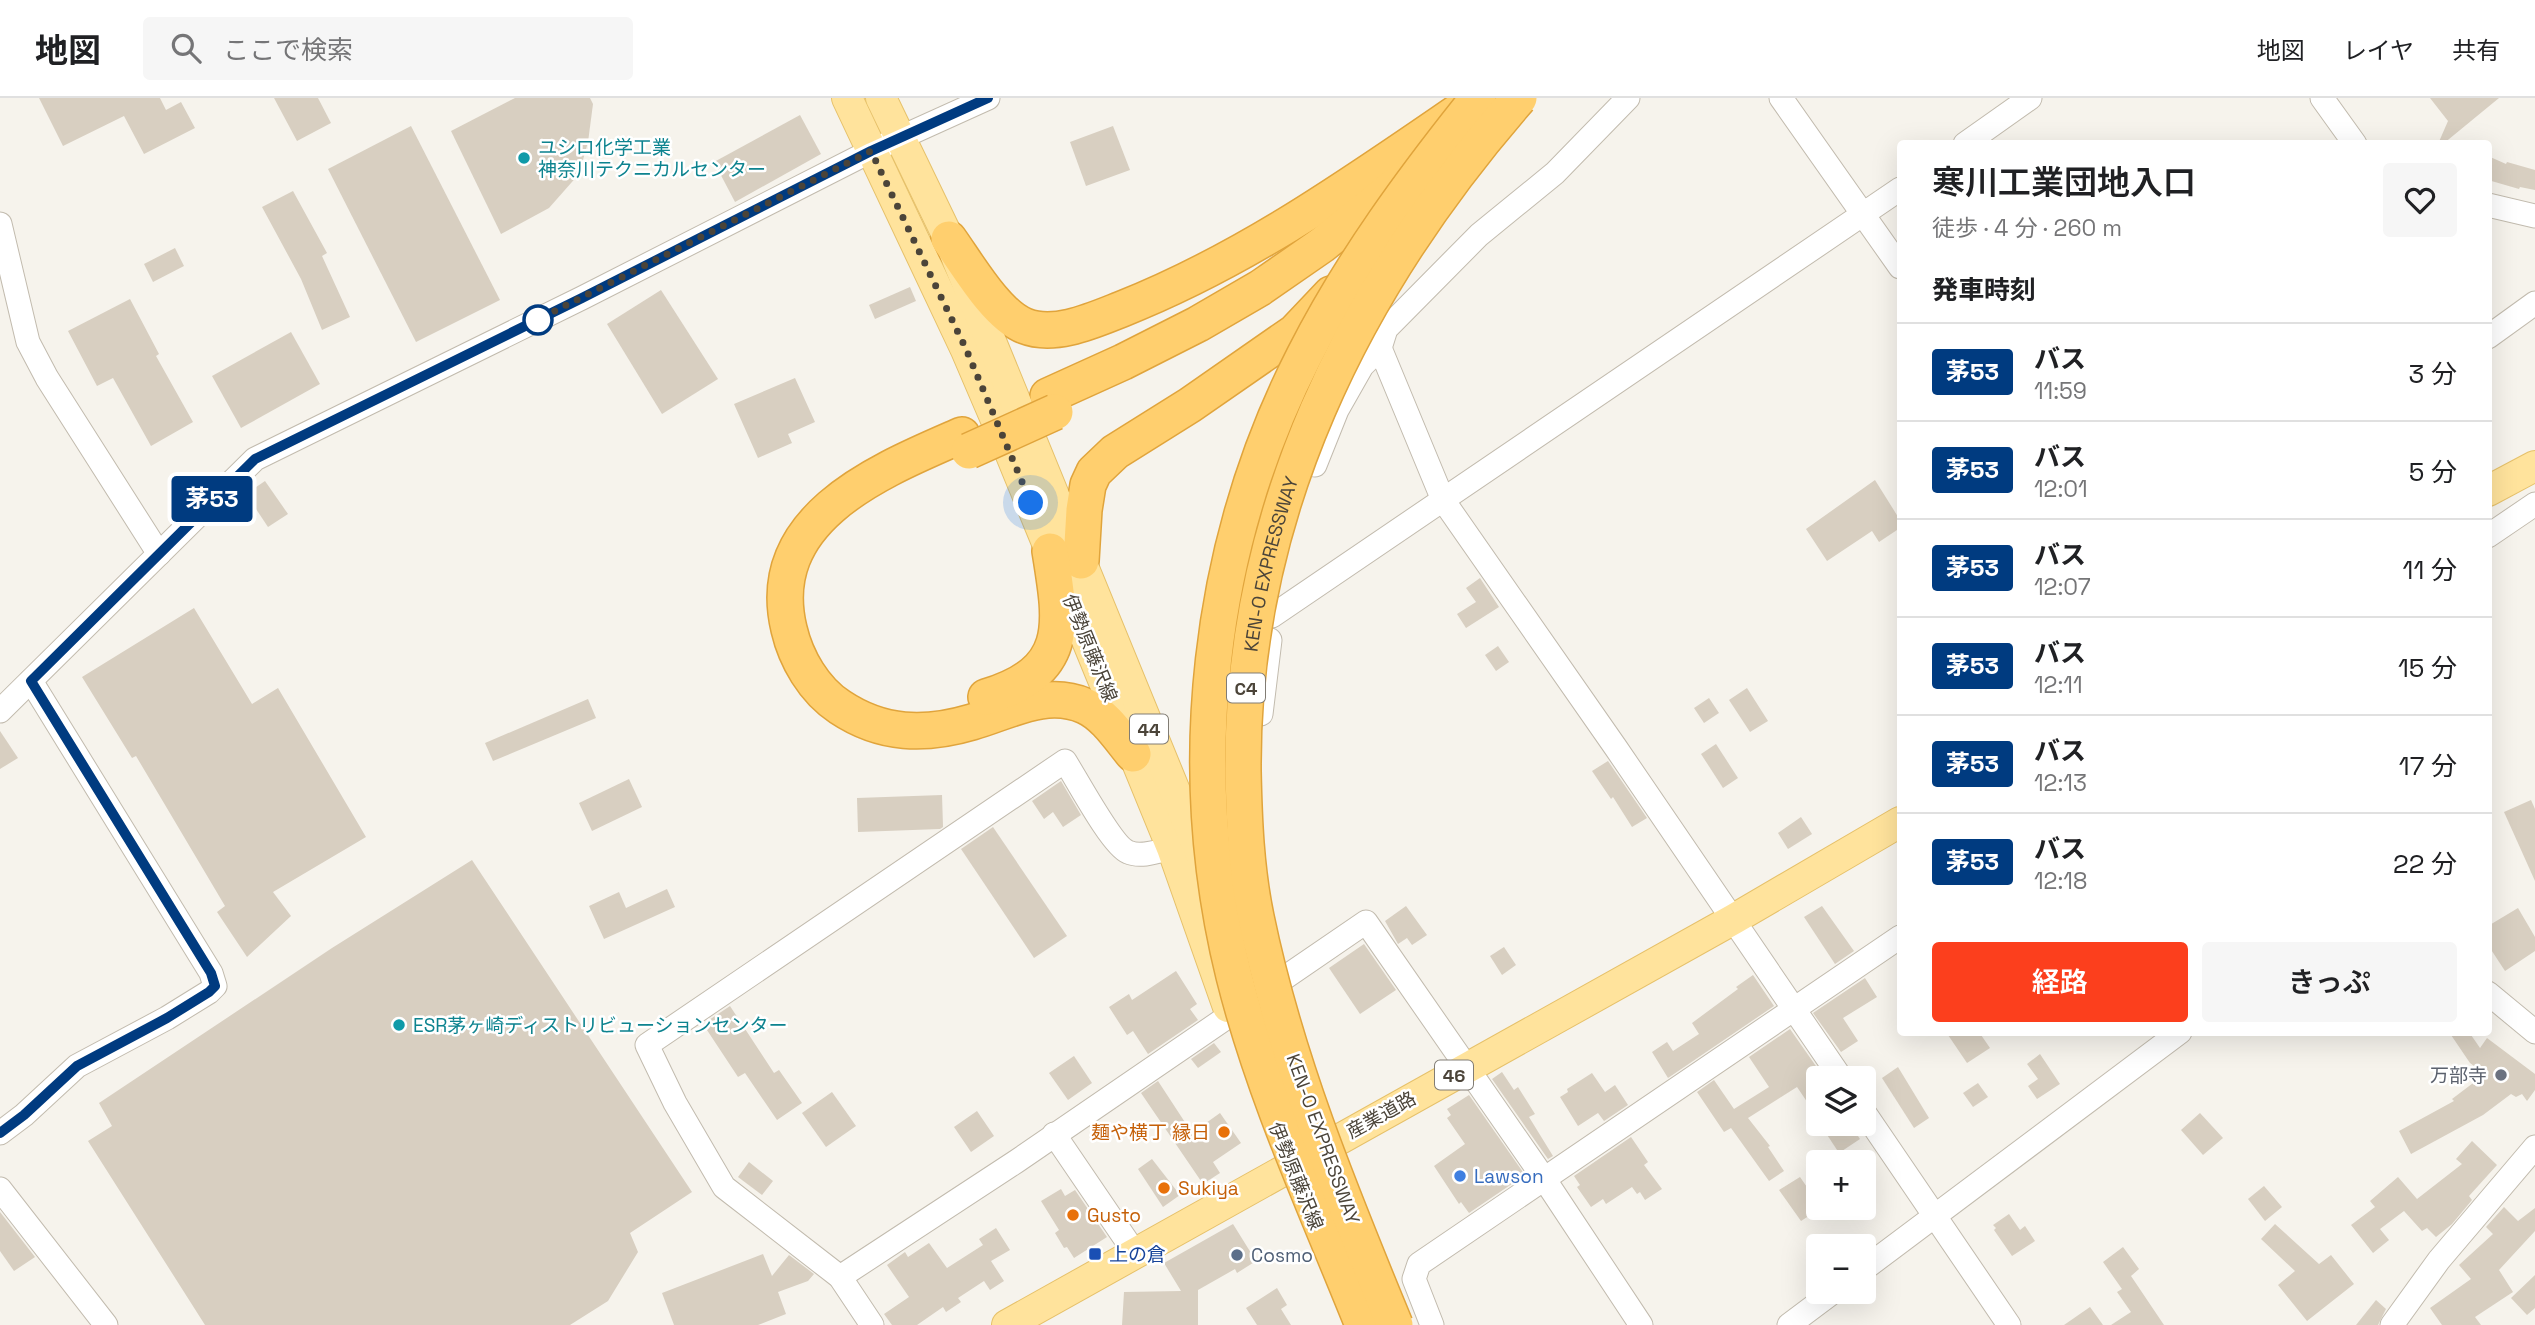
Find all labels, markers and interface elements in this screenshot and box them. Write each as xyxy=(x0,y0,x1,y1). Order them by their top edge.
search box xyxy=(143,17,633,80)
icon: search xyxy=(167,29,205,67)
text: 地図 xyxy=(35,30,101,72)
text: ここで検索 xyxy=(223,33,353,67)
text: 地図 xyxy=(2257,35,2305,66)
text: レイヤ xyxy=(2343,35,2414,66)
text: 共有 xyxy=(2452,35,2500,66)
place label: ユシロ化学工業 神奈川テクニカルセンター xyxy=(538,135,766,182)
marker: ユシロ化学工業 神奈川テクニカルセンター xyxy=(516,150,532,166)
text: 寒川工業団地入口 xyxy=(1932,162,2196,204)
button: heart xyxy=(2383,163,2457,237)
text: 徒歩 · 4 分 · 260 m xyxy=(1932,213,2122,243)
text: 発車時刻 xyxy=(1932,273,2036,307)
unlabelled marker xyxy=(523,305,553,335)
text: バス xyxy=(2034,342,2086,376)
text: 茅53 xyxy=(1946,356,1999,387)
text: 3 分 xyxy=(2409,357,2457,391)
text: 11:59 xyxy=(2034,376,2087,406)
text: バス xyxy=(2034,440,2086,474)
text: 茅53 xyxy=(1946,454,1999,485)
text: 5 分 xyxy=(2409,455,2457,489)
street label: KEN-O EXPRESSWAY xyxy=(1238,473,1304,653)
text: 12:01 xyxy=(2034,474,2088,504)
line badge: 茅53 xyxy=(172,476,252,522)
text: 茅53 xyxy=(186,483,239,514)
your location xyxy=(1013,485,1048,520)
text: バス xyxy=(2034,538,2086,572)
text: 茅53 xyxy=(1946,552,1999,583)
text: 11 分 xyxy=(2403,553,2457,587)
text: 12:07 xyxy=(2034,572,2091,602)
street label: 伊勢原藤沢線 xyxy=(1057,590,1123,706)
text: バス xyxy=(2034,636,2086,670)
text: 茅53 xyxy=(1946,650,1999,681)
text: 15 分 xyxy=(2398,651,2457,685)
text: 12:11 xyxy=(2034,670,2083,700)
road number: C4 xyxy=(1227,674,1265,702)
road number: 44 xyxy=(1130,714,1168,744)
text: バス xyxy=(2034,734,2086,768)
text: 茅53 xyxy=(1946,748,1999,779)
text: 17 分 xyxy=(2399,749,2457,783)
text: 12:13 xyxy=(2034,768,2087,798)
text: バス xyxy=(2034,832,2086,866)
text: 茅53 xyxy=(1946,846,1999,877)
text: 22 分 xyxy=(2393,847,2457,881)
text: 12:18 xyxy=(2034,866,2087,896)
button: 経路 xyxy=(1932,942,2188,1022)
button: きっぷ xyxy=(2202,942,2457,1022)
place label: ESR茅ヶ崎ディストリビューションセンター xyxy=(413,1013,788,1038)
marker: ESR茅ヶ崎ディストリビューションセンター xyxy=(391,1017,407,1033)
street label: KEN-O EXPRESSWAY xyxy=(1281,1050,1366,1228)
road number: 46 xyxy=(1435,1060,1473,1090)
place label: 万部寺 xyxy=(2430,1063,2487,1088)
map controls xyxy=(1806,1066,1876,1304)
button: layers xyxy=(1806,1066,1876,1136)
marker: 万部寺 xyxy=(2493,1067,2509,1083)
street label: 産業道路 xyxy=(1342,1086,1420,1144)
street label: 伊勢原藤沢線 xyxy=(1263,1118,1329,1234)
place label: 麺や横丁 縁日 xyxy=(1091,1120,1210,1145)
marker: 麺や横丁 縁日 xyxy=(1216,1124,1232,1140)
button: + xyxy=(1806,1150,1876,1220)
place label: Lawson xyxy=(1474,1164,1544,1189)
marker: Lawson xyxy=(1452,1168,1468,1184)
place label: Sukiya xyxy=(1178,1176,1239,1201)
marker: Sukiya xyxy=(1156,1180,1172,1196)
place label: Gusto xyxy=(1087,1203,1141,1228)
marker: Gusto xyxy=(1065,1207,1081,1223)
button: − xyxy=(1806,1234,1876,1304)
place label: 上の倉 xyxy=(1109,1242,1166,1267)
place label: Cosmo xyxy=(1251,1243,1313,1268)
marker: 上の倉 xyxy=(1087,1246,1103,1262)
marker: Cosmo xyxy=(1229,1247,1245,1263)

